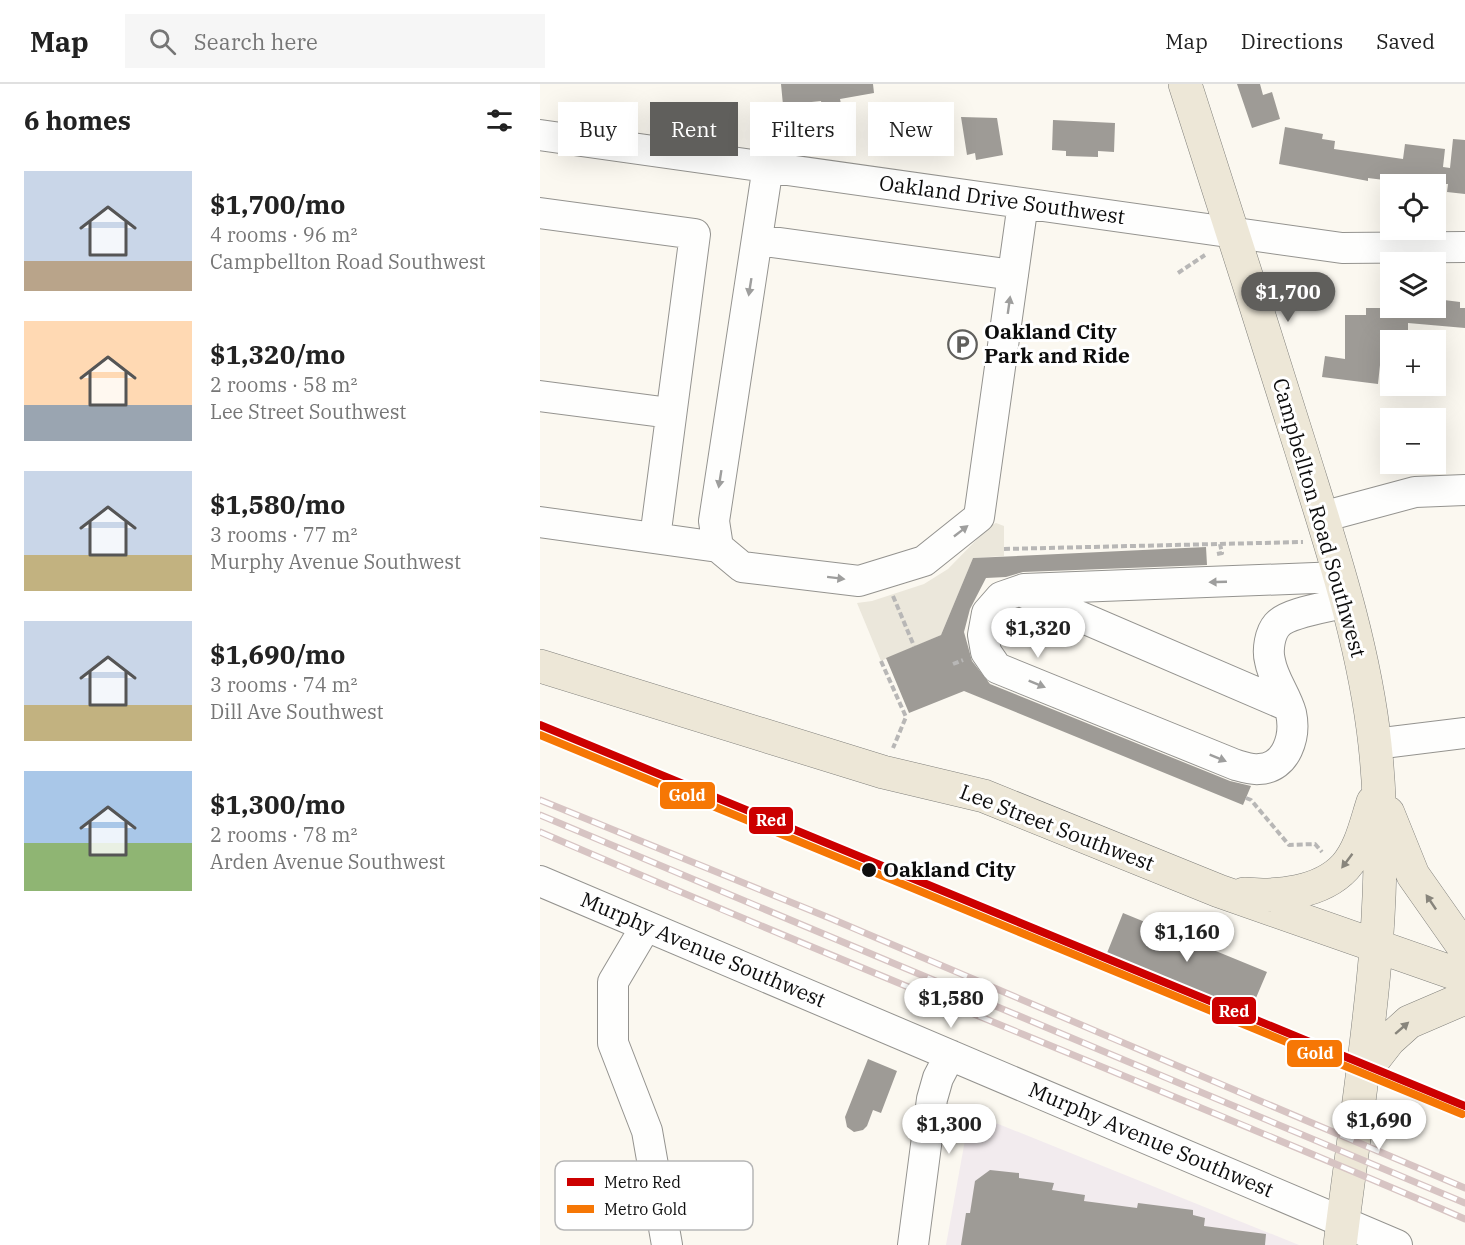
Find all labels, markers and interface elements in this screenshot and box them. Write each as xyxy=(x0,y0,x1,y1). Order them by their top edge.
search box xyxy=(125,14,545,68)
text: Map xyxy=(30,23,89,60)
icon: search xyxy=(146,25,179,58)
text: Search here xyxy=(194,27,318,56)
text: Map xyxy=(1165,27,1208,55)
text: Directions xyxy=(1241,27,1343,55)
text: Saved xyxy=(1376,27,1435,55)
chip: Buy xyxy=(558,102,638,156)
chip: Rent xyxy=(650,102,738,156)
chip: Filters xyxy=(750,102,856,156)
chip: New xyxy=(868,102,954,156)
text: 6 homes xyxy=(24,103,131,137)
icon: filters xyxy=(483,104,516,137)
street label: Oakland Drive Southwest xyxy=(877,168,1127,230)
map controls xyxy=(1380,174,1446,474)
button: locate xyxy=(1380,174,1446,240)
text: $1,700/mo xyxy=(210,187,345,221)
icon: home xyxy=(72,195,144,267)
text: 4 rooms · 96 m² xyxy=(210,221,357,248)
text: Campbellton Road Southwest xyxy=(210,248,486,275)
button: layers xyxy=(1380,252,1446,318)
pin: $1,700 xyxy=(1239,272,1337,323)
one-way arrow xyxy=(745,277,754,296)
text: $1,700 xyxy=(1255,278,1321,305)
one-way arrow xyxy=(1004,296,1013,315)
place label: Oakland City Park and Ride xyxy=(984,317,1130,369)
parking icon: Oakland City Park and Ride xyxy=(947,328,979,360)
button: + xyxy=(1380,330,1446,396)
text: $1,320/mo xyxy=(210,337,345,371)
icon: home xyxy=(72,345,144,417)
text: 2 rooms · 58 m² xyxy=(210,371,357,398)
street label: Campbellton Road Southwest xyxy=(1267,375,1373,661)
text: Lee Street Southwest xyxy=(210,398,406,425)
button: − xyxy=(1380,408,1446,474)
one-way arrow xyxy=(716,470,725,489)
text: $1,580/mo xyxy=(210,487,345,521)
icon: home xyxy=(72,495,144,567)
text: 3 rooms · 77 m² xyxy=(210,521,357,548)
one-way arrow xyxy=(953,525,969,538)
text: Murphy Avenue Southwest xyxy=(210,548,461,575)
one-way arrow xyxy=(827,573,846,583)
one-way arrow xyxy=(1209,577,1228,586)
pin: $1,320 xyxy=(989,608,1087,659)
text: $1,320 xyxy=(1005,614,1071,641)
text: $1,690/mo xyxy=(210,637,345,671)
icon: home xyxy=(72,645,144,717)
text: 3 rooms · 74 m² xyxy=(210,671,357,698)
one-way arrow xyxy=(1028,680,1046,689)
text: Dill Ave Southwest xyxy=(210,698,384,725)
one-way arrow xyxy=(1209,753,1227,763)
street label: Lee Street Southwest xyxy=(956,777,1159,877)
line badge: Gold xyxy=(659,781,716,810)
text: Gold xyxy=(668,785,706,805)
text: $1,300/mo xyxy=(210,787,345,821)
icon: home xyxy=(72,795,144,867)
line badge: Red xyxy=(748,806,794,835)
text: Red xyxy=(756,810,786,830)
text: 2 rooms · 78 m² xyxy=(210,821,357,848)
text: Arden Avenue Southwest xyxy=(210,848,445,875)
one-way arrow xyxy=(1341,853,1353,869)
place label: Oakland City xyxy=(883,855,1016,883)
marker: Oakland City xyxy=(860,861,878,879)
street label: Murphy Avenue Southwest xyxy=(577,885,830,1013)
one-way arrow xyxy=(1425,894,1437,910)
pin: $1,160 xyxy=(1138,912,1236,963)
text: $1,160 xyxy=(1154,918,1220,945)
pin: $1,580 xyxy=(902,978,1000,1029)
text: $1,580 xyxy=(918,984,984,1011)
line badge: Red xyxy=(1211,996,1257,1025)
text: Red xyxy=(1219,1001,1249,1021)
one-way arrow xyxy=(1394,1022,1409,1035)
line badge: Gold xyxy=(1286,1039,1343,1068)
text: Gold xyxy=(1296,1043,1334,1063)
street label: Murphy Avenue Southwest xyxy=(1025,1075,1278,1203)
pin: $1,690 xyxy=(1330,1100,1428,1151)
pin: $1,300 xyxy=(900,1104,998,1155)
text: $1,690 xyxy=(1346,1106,1412,1133)
text: $1,300 xyxy=(916,1110,982,1137)
legend xyxy=(555,1161,753,1230)
text: Metro Red xyxy=(604,1172,681,1192)
text: Metro Gold xyxy=(604,1199,687,1219)

